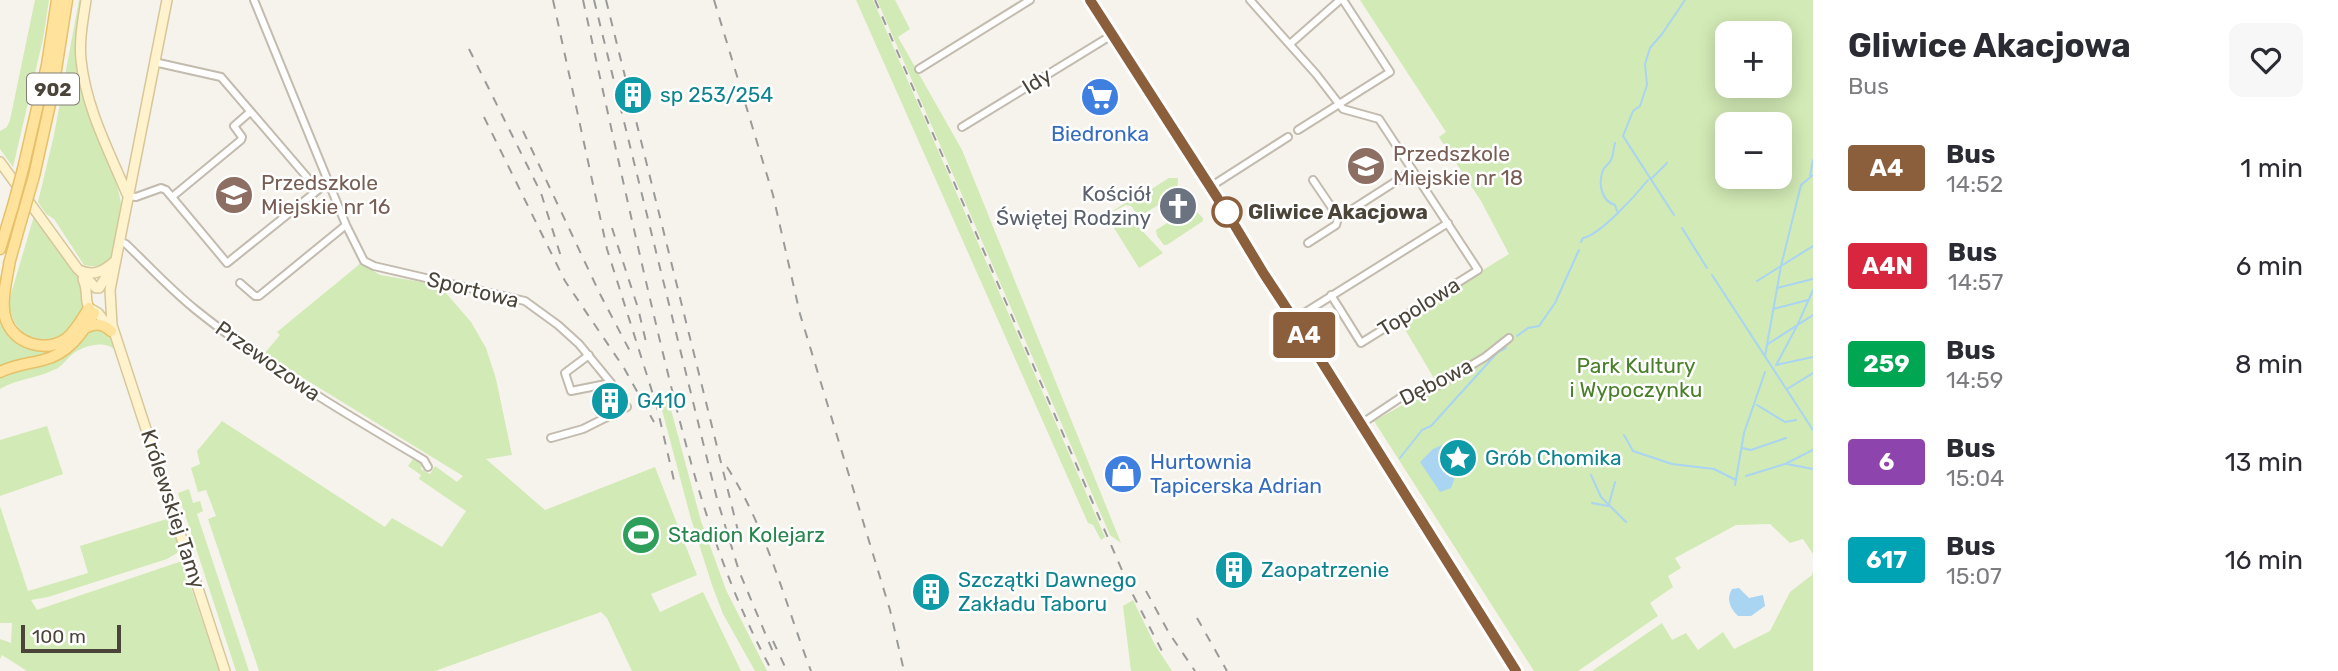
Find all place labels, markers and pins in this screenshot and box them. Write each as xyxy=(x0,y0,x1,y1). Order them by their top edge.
building icon: sp 253/254 xyxy=(612,74,654,116)
supermarket icon: Biedronka xyxy=(1079,76,1121,118)
place label: sp 253/254 xyxy=(660,82,773,107)
place label: Biedronka xyxy=(1051,121,1149,146)
place label: Przedszkole Miejskie nr 18 xyxy=(1393,141,1523,190)
school or university icon: Przedszkole Miejskie nr 18 xyxy=(1345,145,1387,187)
place label: Przedszkole Miejskie nr 16 xyxy=(261,170,390,219)
school or university icon: Przedszkole Miejskie nr 16 xyxy=(213,174,255,216)
place label: Kościół Świętej Rodziny xyxy=(996,181,1151,230)
church icon: Kościół Świętej Rodziny xyxy=(1157,185,1199,227)
marker: Gliwice Akacjowa xyxy=(1212,197,1242,227)
place label: Gliwice Akacjowa xyxy=(1248,199,1428,224)
building icon: G410 xyxy=(589,380,631,422)
place label: G410 xyxy=(637,388,686,413)
place icon: Grób Chomika xyxy=(1437,437,1479,479)
place label: Grób Chomika xyxy=(1485,445,1622,470)
place label: Hurtownia Tapicerska Adrian xyxy=(1150,449,1322,498)
shop icon: Hurtownia Tapicerska Adrian xyxy=(1102,453,1144,495)
sports icon: Stadion Kolejarz xyxy=(620,514,662,556)
place label: Stadion Kolejarz xyxy=(668,522,825,547)
building icon: Zaopatrzenie xyxy=(1213,549,1255,591)
place label: Zaopatrzenie xyxy=(1261,557,1389,582)
place label: Szczątki Dawnego Zakładu Taboru xyxy=(958,567,1137,616)
building icon: Szczątki Dawnego Zakładu Taboru xyxy=(910,571,952,613)

